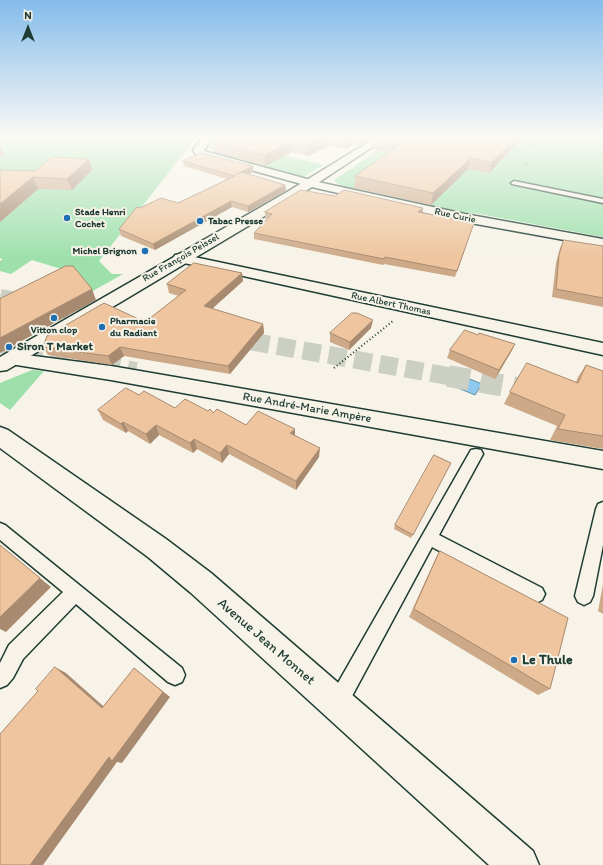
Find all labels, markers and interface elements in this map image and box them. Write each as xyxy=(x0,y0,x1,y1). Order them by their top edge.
north arrow xyxy=(8,8,48,48)
text: N xyxy=(24,9,32,22)
place label: Stade Henri Cochet xyxy=(75,206,126,230)
street label: Rue Curie xyxy=(433,206,477,226)
marker: Stade Henri Cochet xyxy=(62,213,72,223)
place label: Tabac Presse xyxy=(208,215,263,227)
marker: Tabac Presse xyxy=(195,216,205,226)
street label: Rue François Peissel xyxy=(141,231,221,285)
place label: Michel Brignon xyxy=(72,245,137,257)
marker: Michel Brignon xyxy=(140,246,150,256)
street label: Rue Albert Thomas xyxy=(350,290,432,318)
marker: Vitton clop xyxy=(49,313,59,323)
place label: Pharmacie du Radiant xyxy=(110,315,157,338)
marker: Pharmacie du Radiant xyxy=(97,322,107,332)
place label: Vitton clop xyxy=(31,324,77,336)
place label: Siron T Market xyxy=(17,340,93,354)
marker: Siron T Market xyxy=(4,342,14,352)
street label: Rue André-Marie Ampère xyxy=(242,390,372,426)
street label: Avenue Jean Monnet xyxy=(214,595,318,689)
place label: Le Thule xyxy=(522,652,573,668)
marker: Le Thule xyxy=(509,655,519,665)

